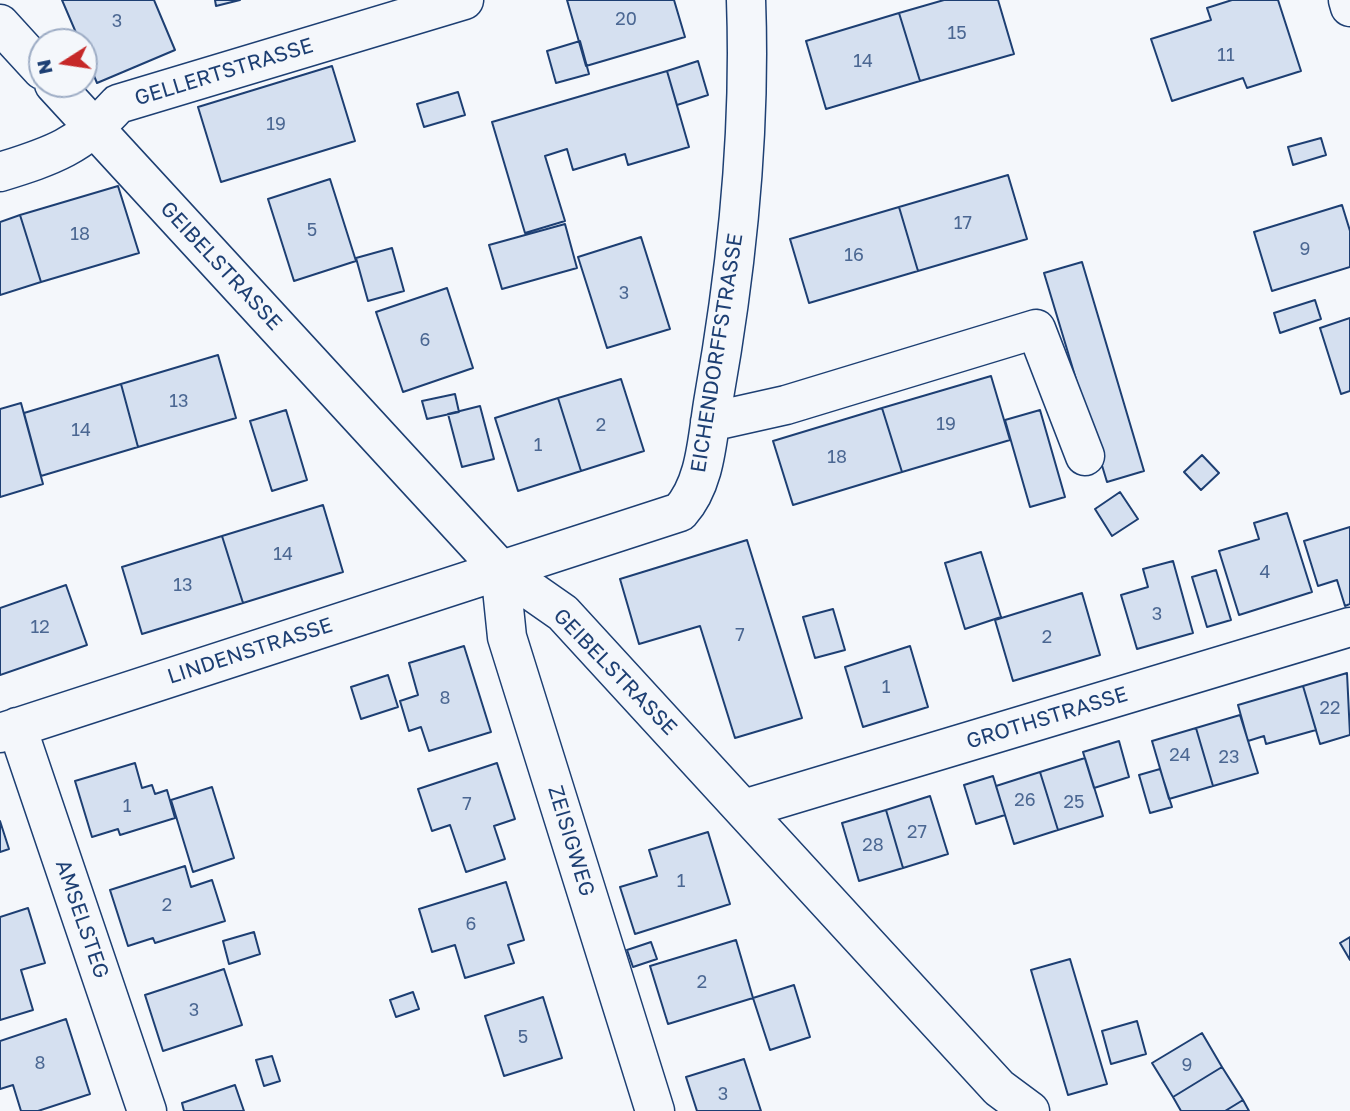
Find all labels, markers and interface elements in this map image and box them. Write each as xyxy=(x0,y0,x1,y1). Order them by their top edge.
house number: 20 xyxy=(615,8,637,30)
house number: 3 xyxy=(112,10,122,32)
house number: 15 xyxy=(947,22,967,44)
north arrow xyxy=(28,28,98,98)
street label: GELLERTSTRASSE xyxy=(132,33,316,111)
house number: 11 xyxy=(1217,44,1235,66)
house number: 14 xyxy=(853,50,873,72)
text: N xyxy=(31,58,57,77)
house number: 19 xyxy=(266,113,286,135)
street label: GEIBELSTRASSE xyxy=(155,196,287,336)
house number: 17 xyxy=(954,212,972,234)
house number: 5 xyxy=(307,219,317,241)
house number: 18 xyxy=(70,223,90,245)
street label: EICHENDORFFSTRASSE xyxy=(686,232,748,474)
house number: 9 xyxy=(1300,238,1310,260)
house number: 16 xyxy=(844,244,864,266)
house number: 3 xyxy=(619,282,629,304)
house number: 6 xyxy=(420,329,430,351)
house number: 13 xyxy=(169,390,189,412)
house number: 19 xyxy=(936,413,956,435)
house number: 2 xyxy=(596,414,606,436)
house number: 14 xyxy=(71,419,91,441)
house number: 1 xyxy=(534,434,542,456)
house number: 18 xyxy=(827,446,847,468)
house number: 14 xyxy=(273,543,293,565)
house number: 4 xyxy=(1260,561,1270,583)
house number: 13 xyxy=(173,574,193,596)
street label: GEIBELSTRASSE xyxy=(548,603,682,741)
house number: 3 xyxy=(1152,603,1162,625)
street label: LINDENSTRASSE xyxy=(164,612,336,690)
house number: 12 xyxy=(30,616,50,638)
house number: 7 xyxy=(735,624,745,646)
house number: 2 xyxy=(1042,626,1052,648)
house number: 1 xyxy=(882,676,890,698)
street label: GROTHSTRASSE xyxy=(963,681,1131,755)
house number: 8 xyxy=(440,687,450,709)
house number: 22 xyxy=(1320,697,1340,719)
house number: 24 xyxy=(1169,744,1191,766)
house number: 23 xyxy=(1219,746,1239,768)
street label: ZEISIGWEG xyxy=(542,783,600,899)
house number: 26 xyxy=(1014,789,1036,811)
house number: 25 xyxy=(1064,791,1084,813)
house number: 7 xyxy=(462,793,472,815)
house number: 1 xyxy=(123,795,131,817)
house number: 27 xyxy=(907,821,927,843)
house number: 28 xyxy=(862,834,884,856)
street label: AMSELSTEG xyxy=(50,856,114,982)
house number: 1 xyxy=(677,870,685,892)
house number: 2 xyxy=(162,894,172,916)
house number: 6 xyxy=(466,913,476,935)
house number: 2 xyxy=(697,971,707,993)
house number: 3 xyxy=(189,999,199,1021)
house number: 5 xyxy=(518,1026,528,1048)
house number: 8 xyxy=(35,1052,45,1074)
house number: 9 xyxy=(1182,1054,1192,1076)
house number: 3 xyxy=(718,1083,728,1105)

